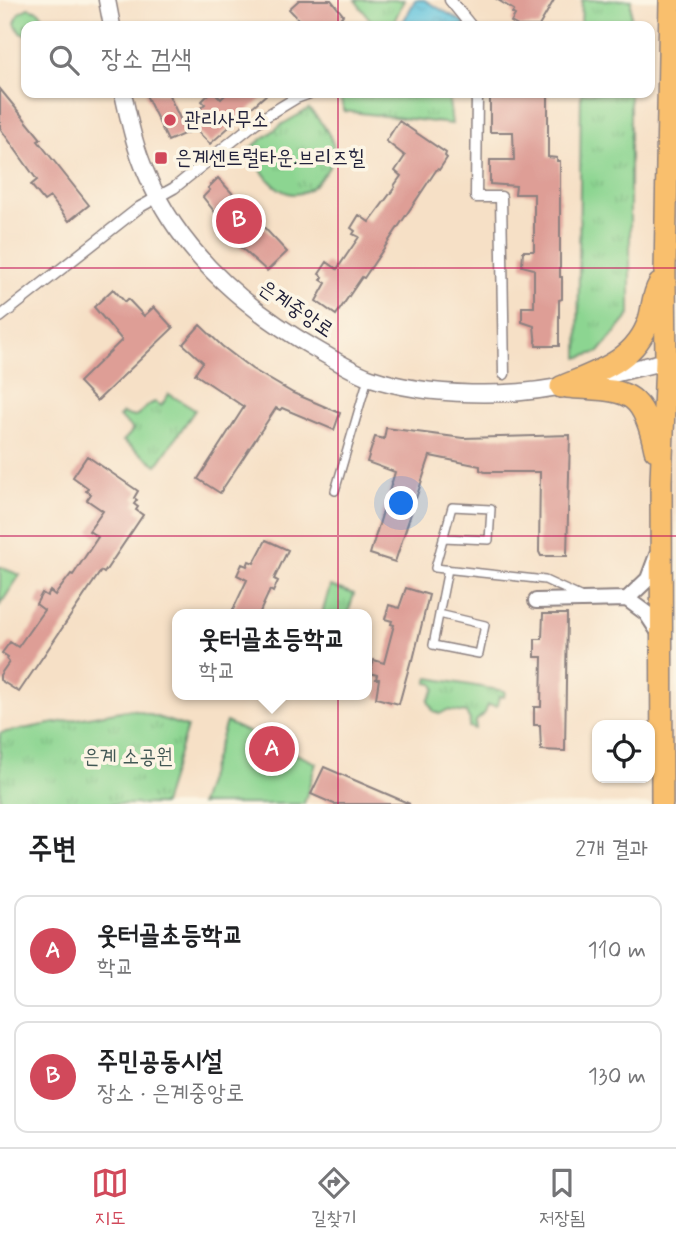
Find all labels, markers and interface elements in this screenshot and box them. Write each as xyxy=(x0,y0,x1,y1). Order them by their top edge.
search box xyxy=(21,21,655,98)
icon: search xyxy=(45,41,83,79)
text: 장소 검색 xyxy=(101,43,192,77)
place label: 관리사무소 xyxy=(184,106,269,134)
marker: 관리사무소 xyxy=(162,112,178,128)
place label: 은계센트럴타운.브리즈힐 xyxy=(175,144,365,172)
marker: 은계센트럴타운.브리즈힐 xyxy=(153,150,169,166)
pin: B xyxy=(216,195,262,247)
street label: 은계중앙로 xyxy=(253,274,339,344)
your location xyxy=(384,486,418,520)
popup xyxy=(172,609,372,700)
text: 웃터골초등학교 xyxy=(199,623,345,657)
text: 학교 xyxy=(199,657,236,687)
map controls xyxy=(592,720,655,783)
button: locate xyxy=(592,720,655,783)
pin: A xyxy=(249,723,295,775)
park label: 은계 소공원 xyxy=(83,743,173,771)
text: 주변 xyxy=(28,830,76,869)
text: 2개 결과 xyxy=(575,835,648,865)
text: 웃터골초등학교 xyxy=(97,919,243,953)
text: A xyxy=(45,936,61,966)
text: 110 m xyxy=(587,936,646,966)
text: 학교 xyxy=(97,953,134,983)
text: 주민공동시설 xyxy=(97,1045,223,1079)
text: B xyxy=(46,1062,60,1092)
text: 130 m xyxy=(588,1062,646,1092)
text: 장소 · 은계중앙로 xyxy=(97,1079,244,1109)
tab: 지도 xyxy=(91,1164,129,1231)
tab: 길찾기 xyxy=(311,1164,357,1231)
tab: 저장됨 xyxy=(539,1164,585,1231)

